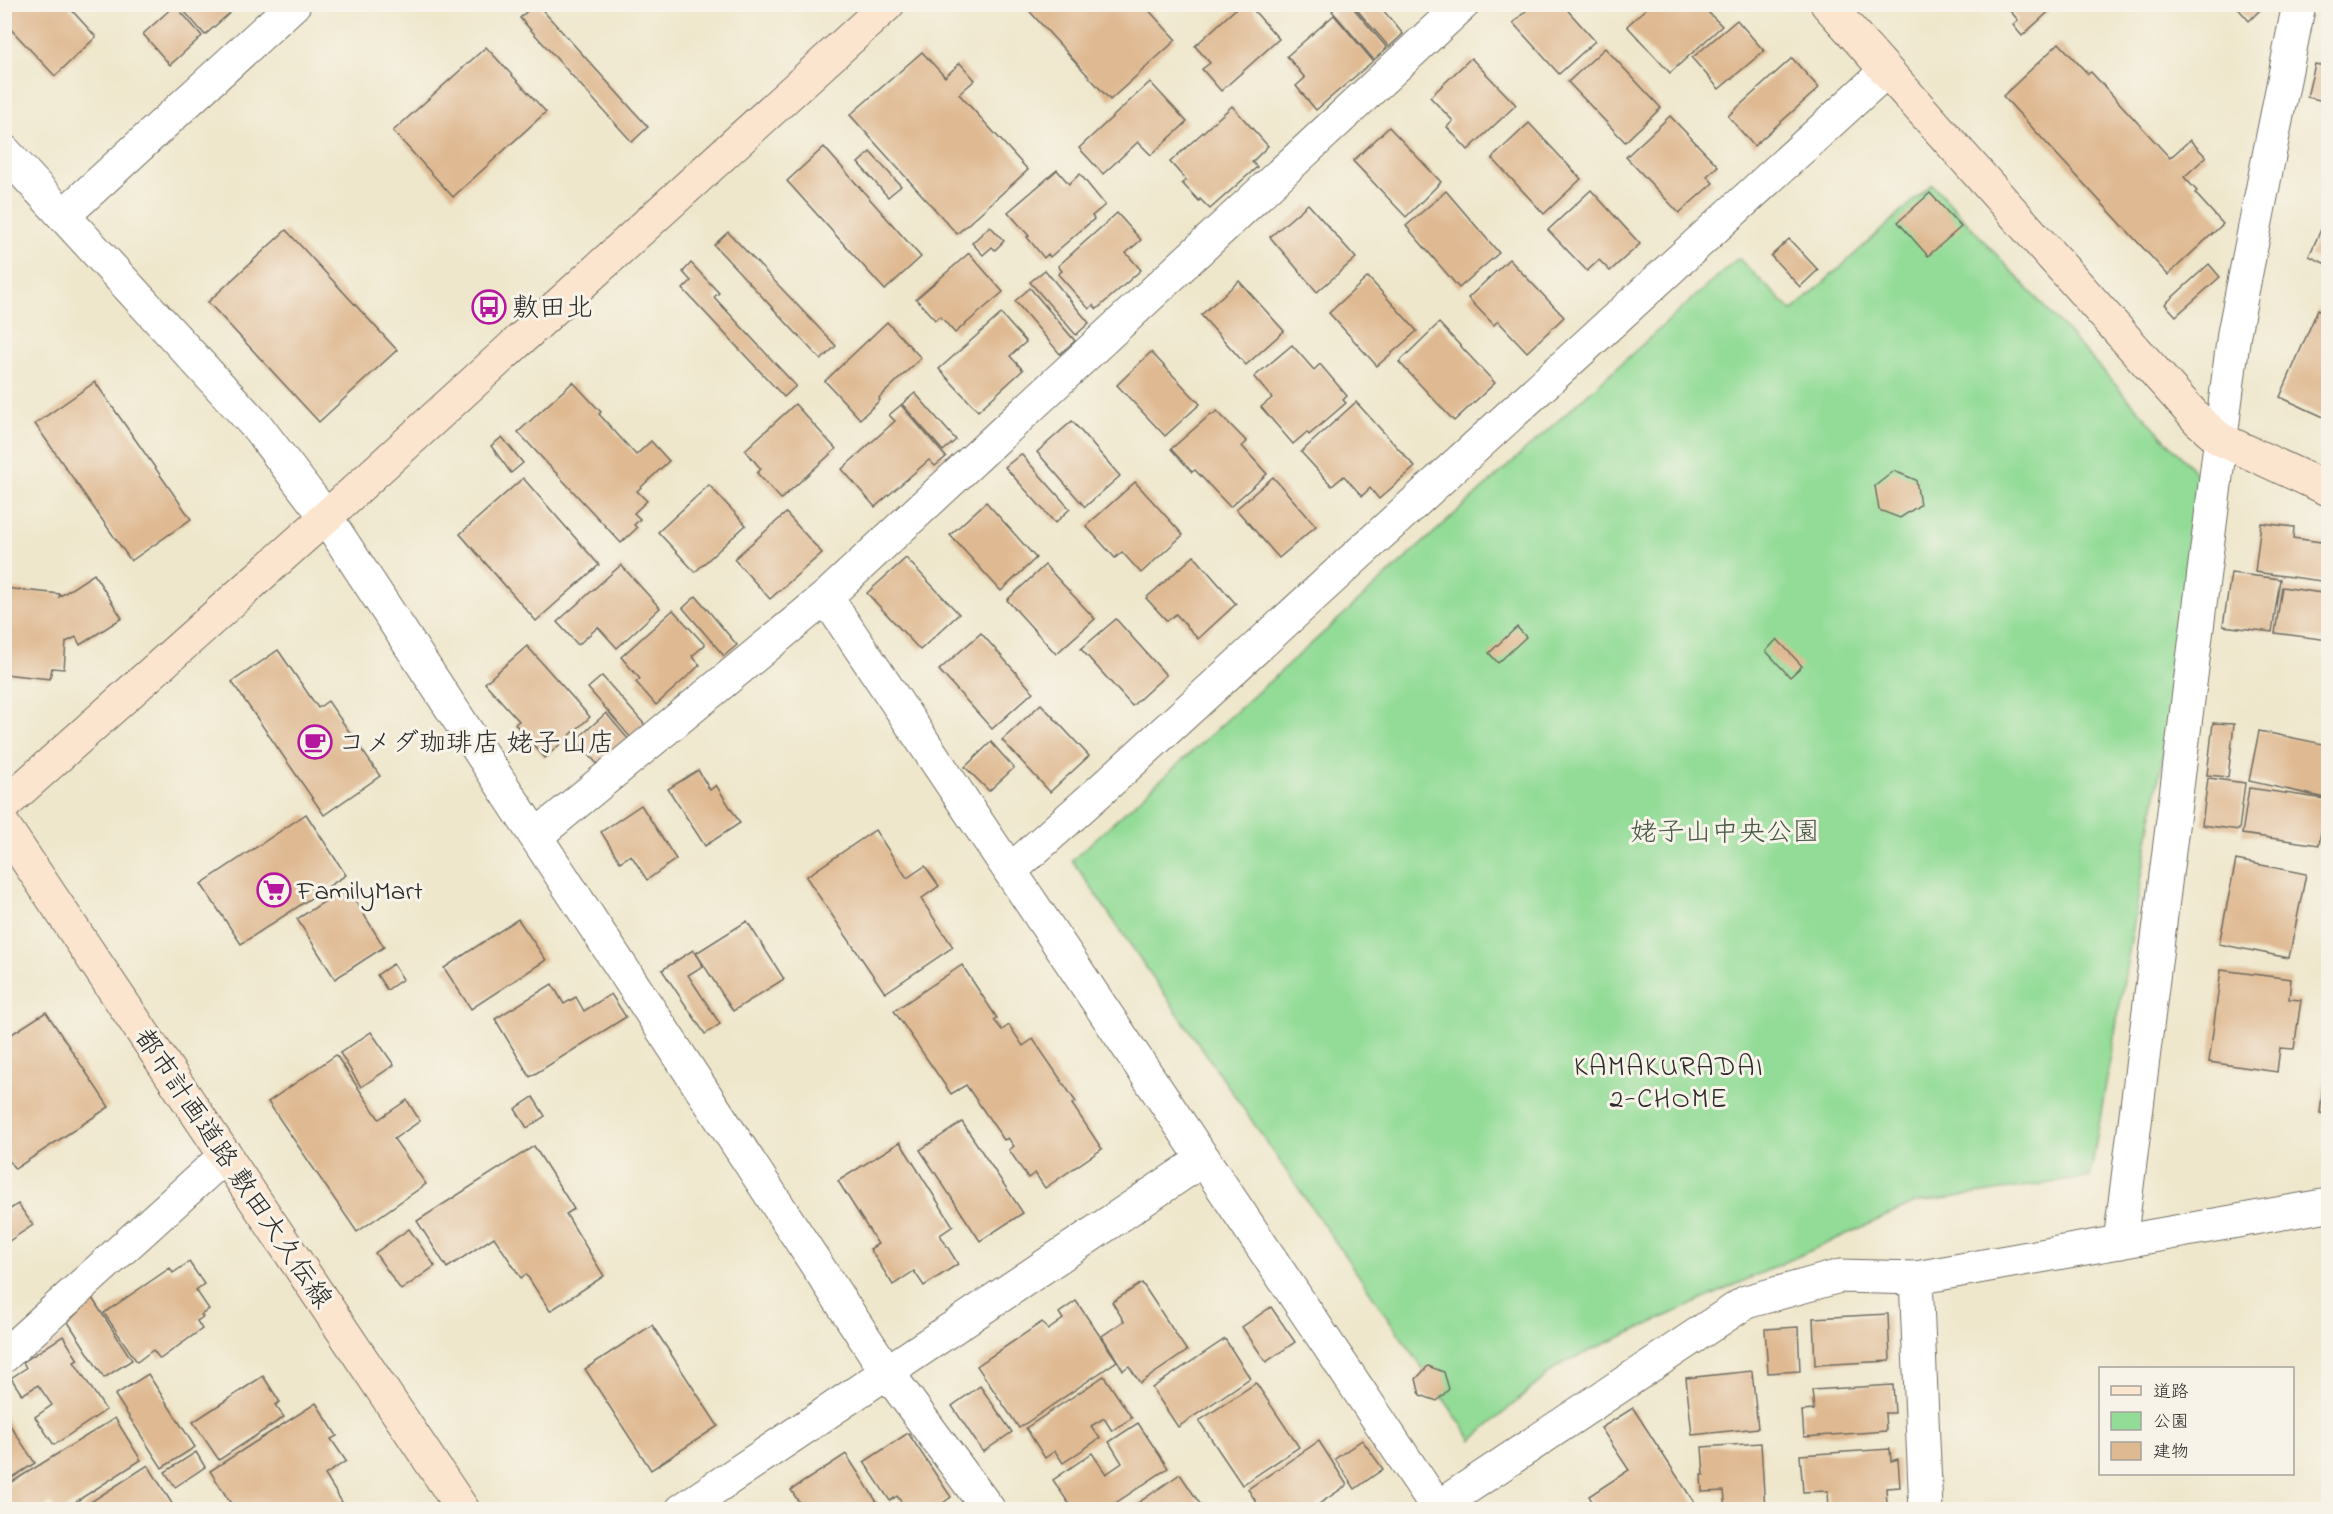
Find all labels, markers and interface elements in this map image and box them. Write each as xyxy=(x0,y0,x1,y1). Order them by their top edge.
bus stop icon: 敷田北 xyxy=(471,289,507,325)
place label: 敷田北 xyxy=(512,290,593,329)
cafe icon: コメダ珈琲店 姥子山店 xyxy=(297,724,333,760)
place label: コメダ珈琲店 姥子山店 xyxy=(338,725,615,764)
park label: 姥子山中央公園 xyxy=(1631,814,1820,853)
supermarket icon: FamilyMart xyxy=(256,872,292,908)
place label: FamilyMart xyxy=(296,873,423,912)
street label: 都市計画道路 敷田大久伝線 xyxy=(123,1021,341,1317)
district label: KAMAKURADAI 2-CHOME xyxy=(1574,1048,1764,1121)
legend xyxy=(2099,1367,2294,1475)
text: 道路 xyxy=(2153,1380,2189,1406)
text: 公園 xyxy=(2153,1410,2189,1436)
text: 建物 xyxy=(2153,1440,2189,1466)

